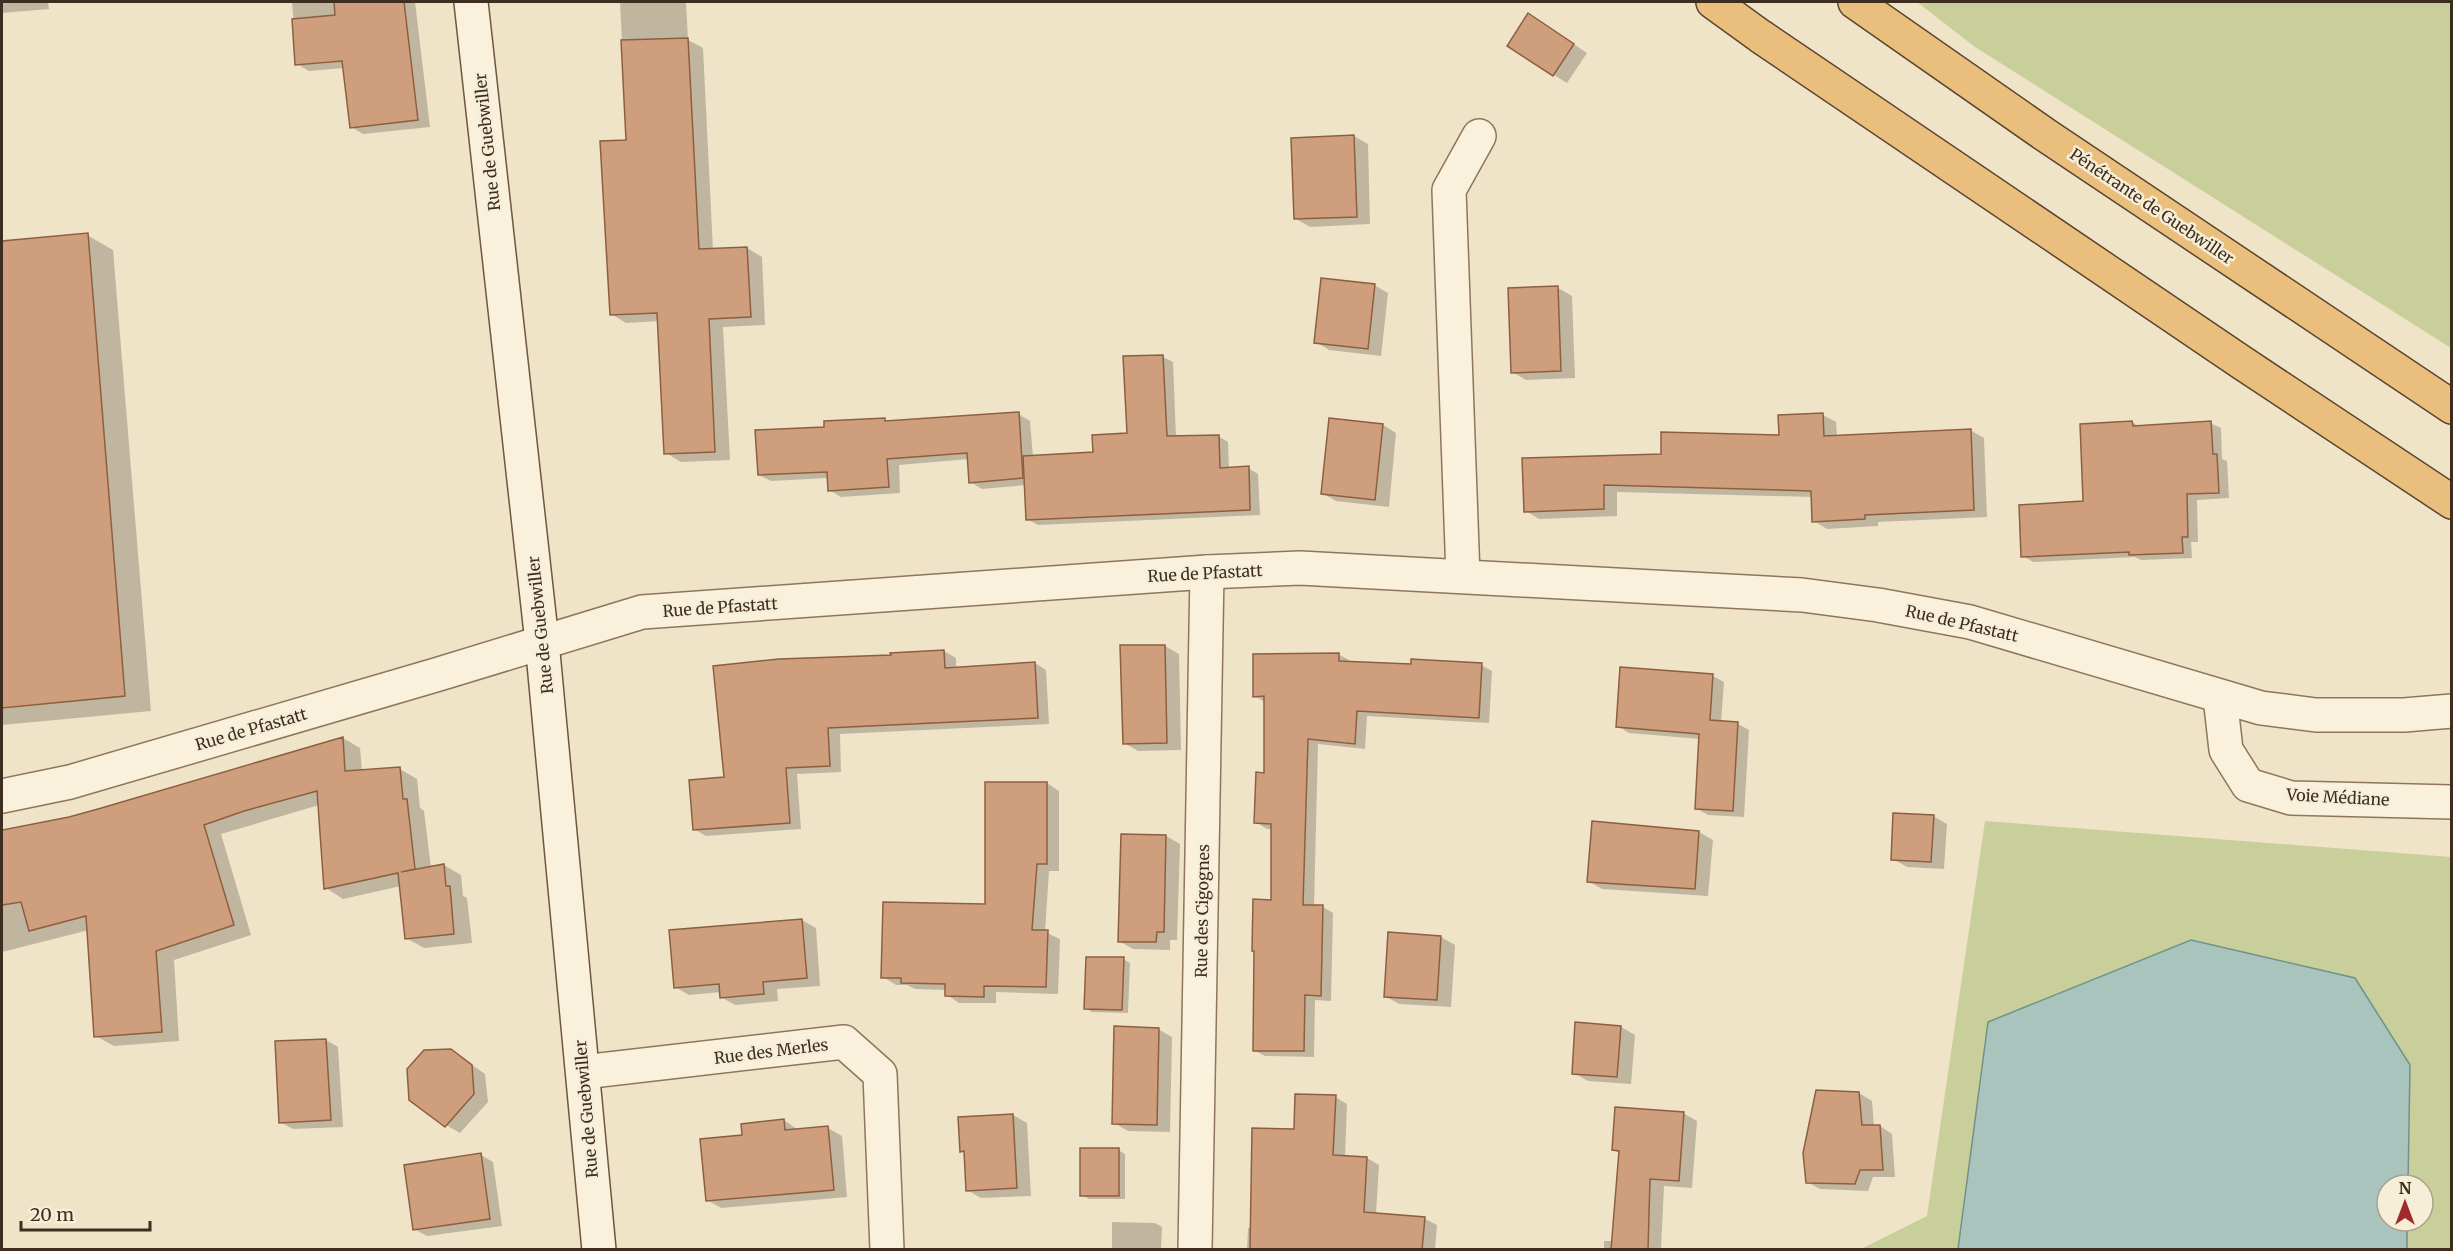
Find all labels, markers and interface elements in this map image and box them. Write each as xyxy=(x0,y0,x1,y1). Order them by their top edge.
street label: Rue de Guebwiller xyxy=(470,72,504,212)
street label: Pénétrante de Guebwiller xyxy=(2066,144,2238,268)
street label: Rue de Guebwiller xyxy=(523,555,557,695)
street label: Rue de Pfastatt xyxy=(1147,560,1264,586)
street label: Rue de Pfastatt xyxy=(662,593,779,621)
street label: Rue de Pfastatt xyxy=(1904,600,2021,646)
street label: Rue de Pfastatt xyxy=(193,703,310,754)
street label: Voie Médiane xyxy=(2285,784,2390,810)
street label: Rue des Cigognes xyxy=(1191,844,1213,978)
street label: Rue des Merles xyxy=(713,1034,829,1068)
street label: Rue de Guebwiller xyxy=(570,1039,602,1179)
north arrow xyxy=(2375,1173,2435,1233)
text: N xyxy=(2399,1178,2412,1198)
scale bar xyxy=(21,1194,150,1232)
text: 20 m xyxy=(30,1203,74,1226)

